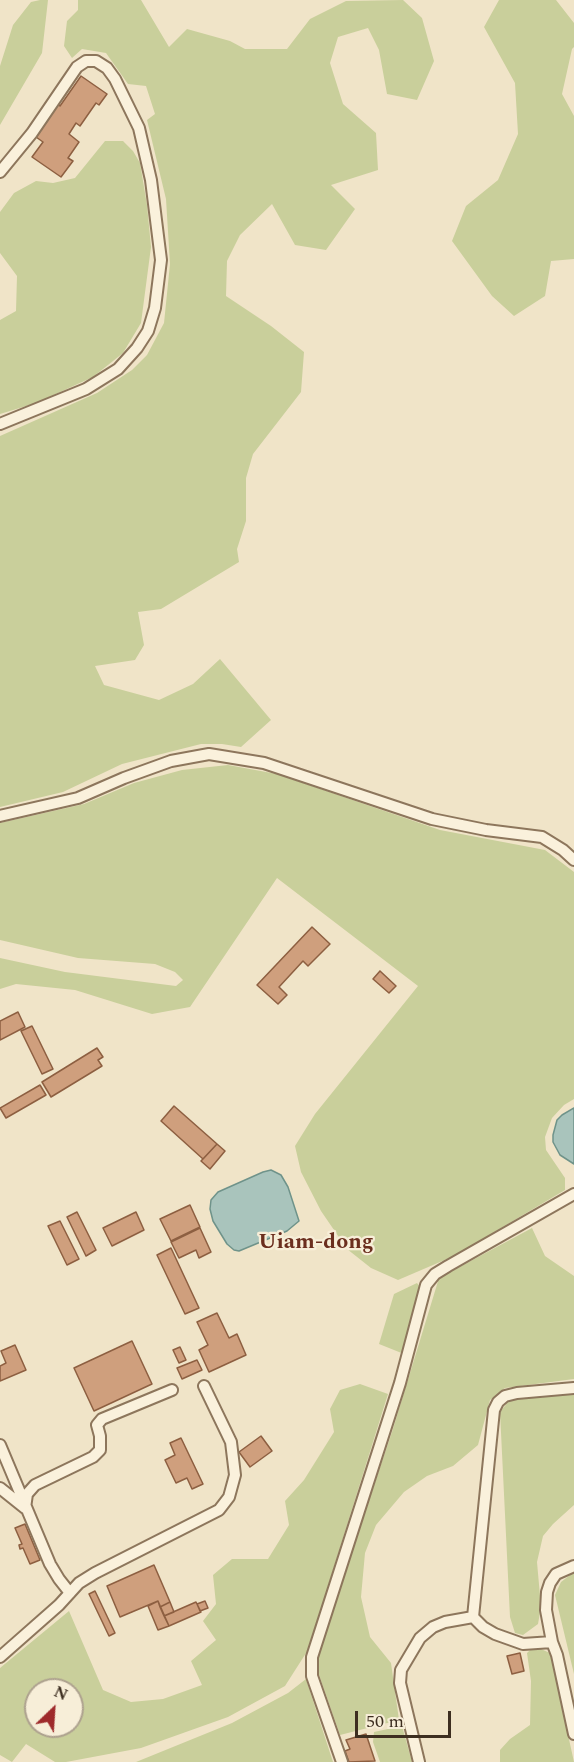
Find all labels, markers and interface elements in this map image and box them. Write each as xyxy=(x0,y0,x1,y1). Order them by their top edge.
district label: Uiam-dong xyxy=(258,1231,374,1257)
north arrow xyxy=(24,1678,84,1738)
text: N xyxy=(50,1680,72,1707)
scale bar xyxy=(358,1699,454,1737)
text: 50 m xyxy=(366,1708,404,1735)

